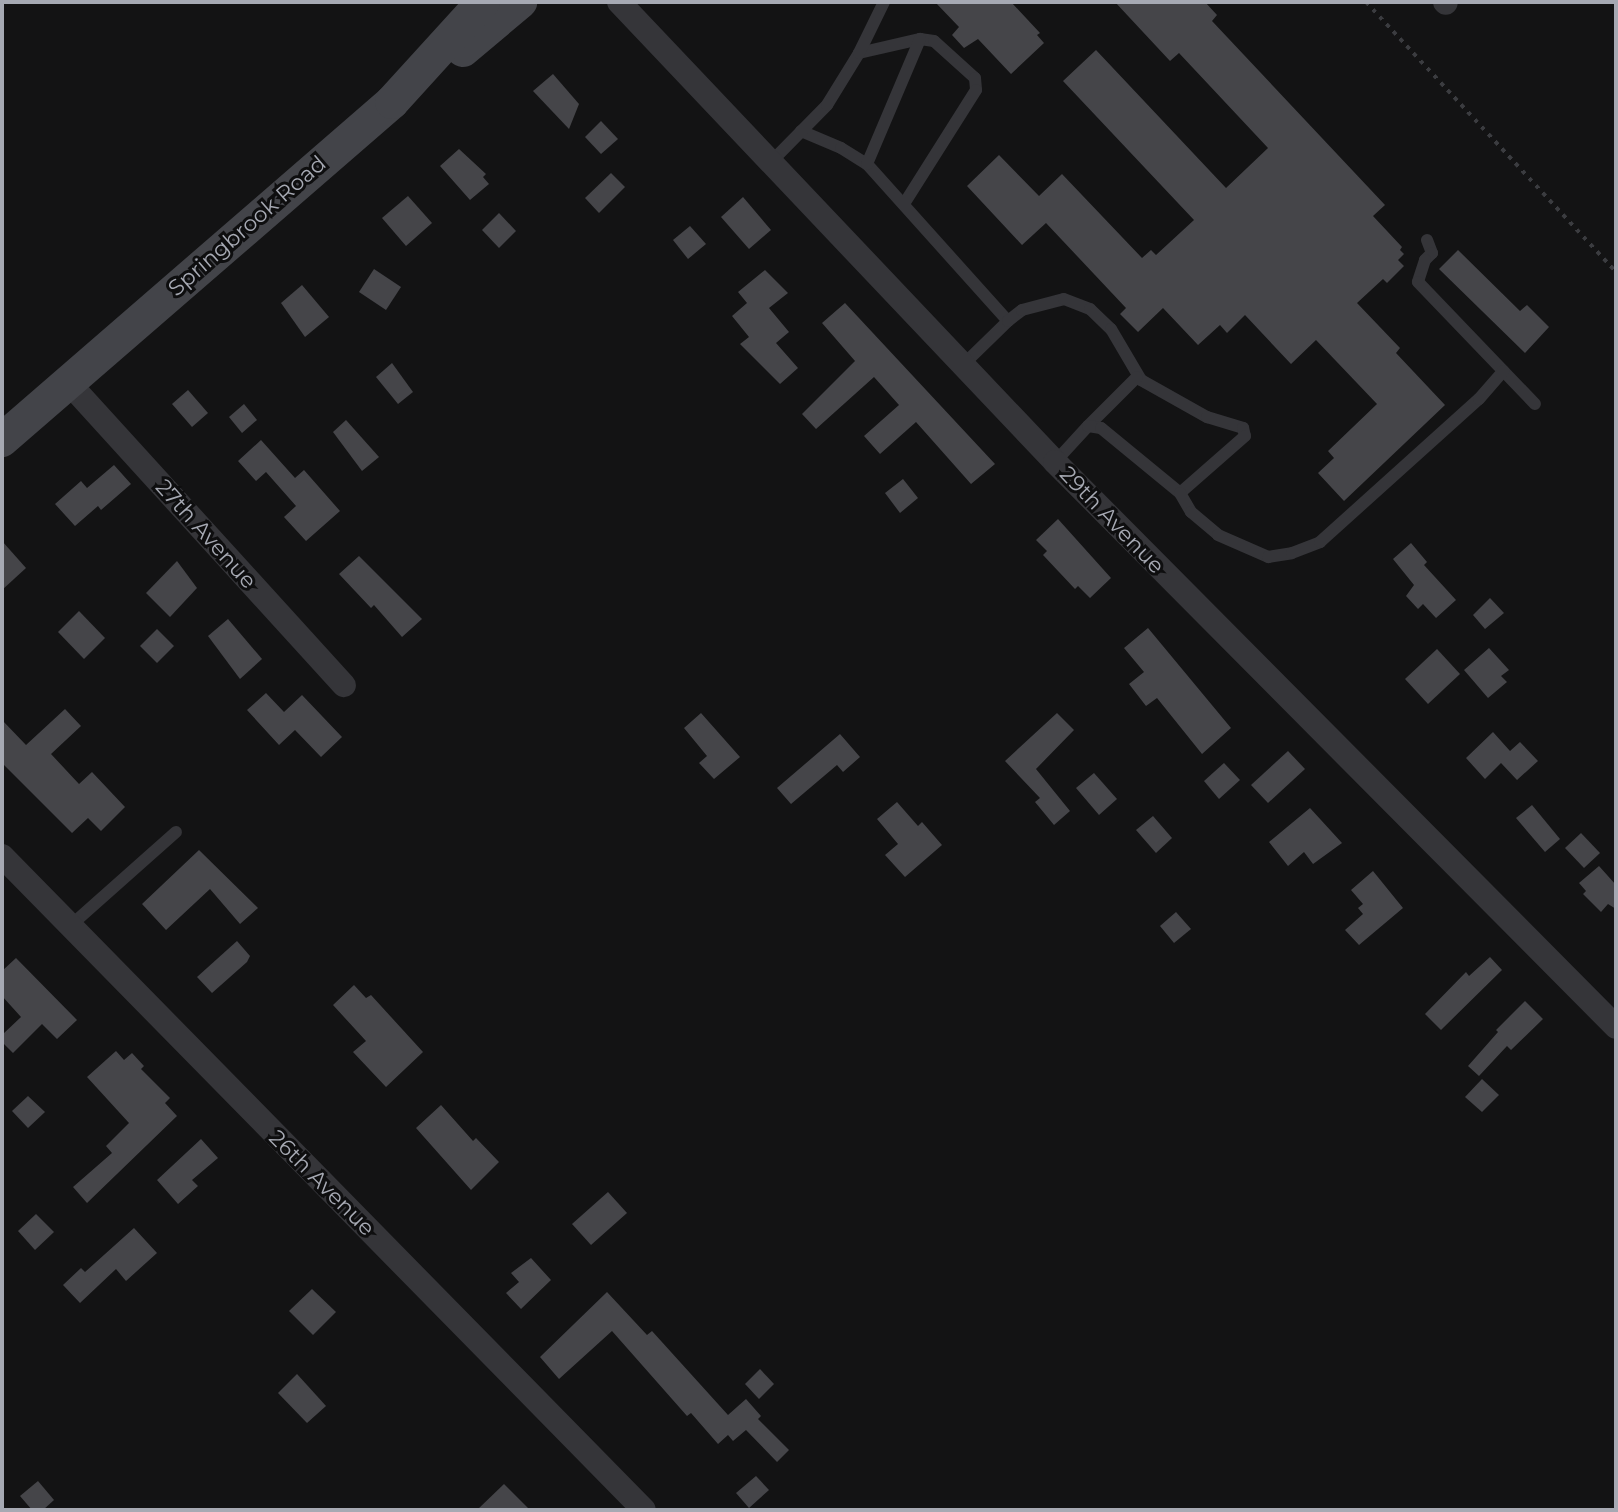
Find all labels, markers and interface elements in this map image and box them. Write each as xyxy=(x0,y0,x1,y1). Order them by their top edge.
street label: Springbrook Road xyxy=(163,150,331,302)
street label: 29th Avenue xyxy=(1054,461,1170,579)
street label: 27th Avenue xyxy=(150,474,262,594)
street label: 26th Avenue xyxy=(264,1125,380,1241)

